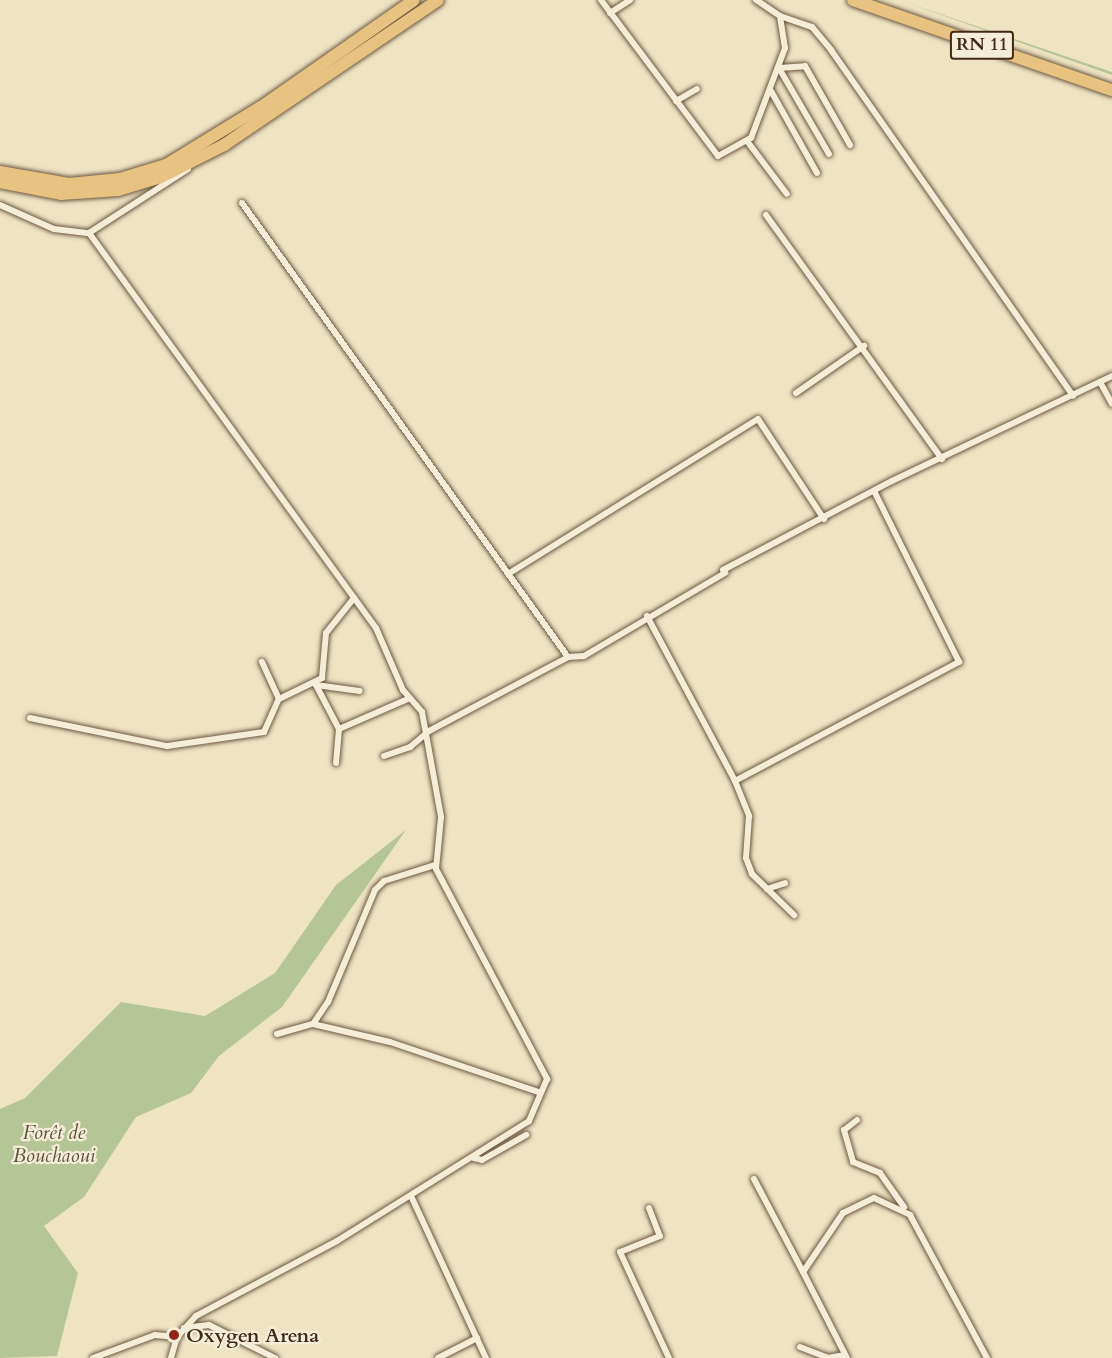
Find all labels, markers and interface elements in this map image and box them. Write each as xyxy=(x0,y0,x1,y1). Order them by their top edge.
road number: RN 11 xyxy=(949,30,1015,60)
park label: Forêt de Bouchaoui xyxy=(13,1120,95,1167)
place label: Oxygen Arena xyxy=(186,1323,319,1347)
marker: Oxygen Arena xyxy=(167,1328,181,1342)

